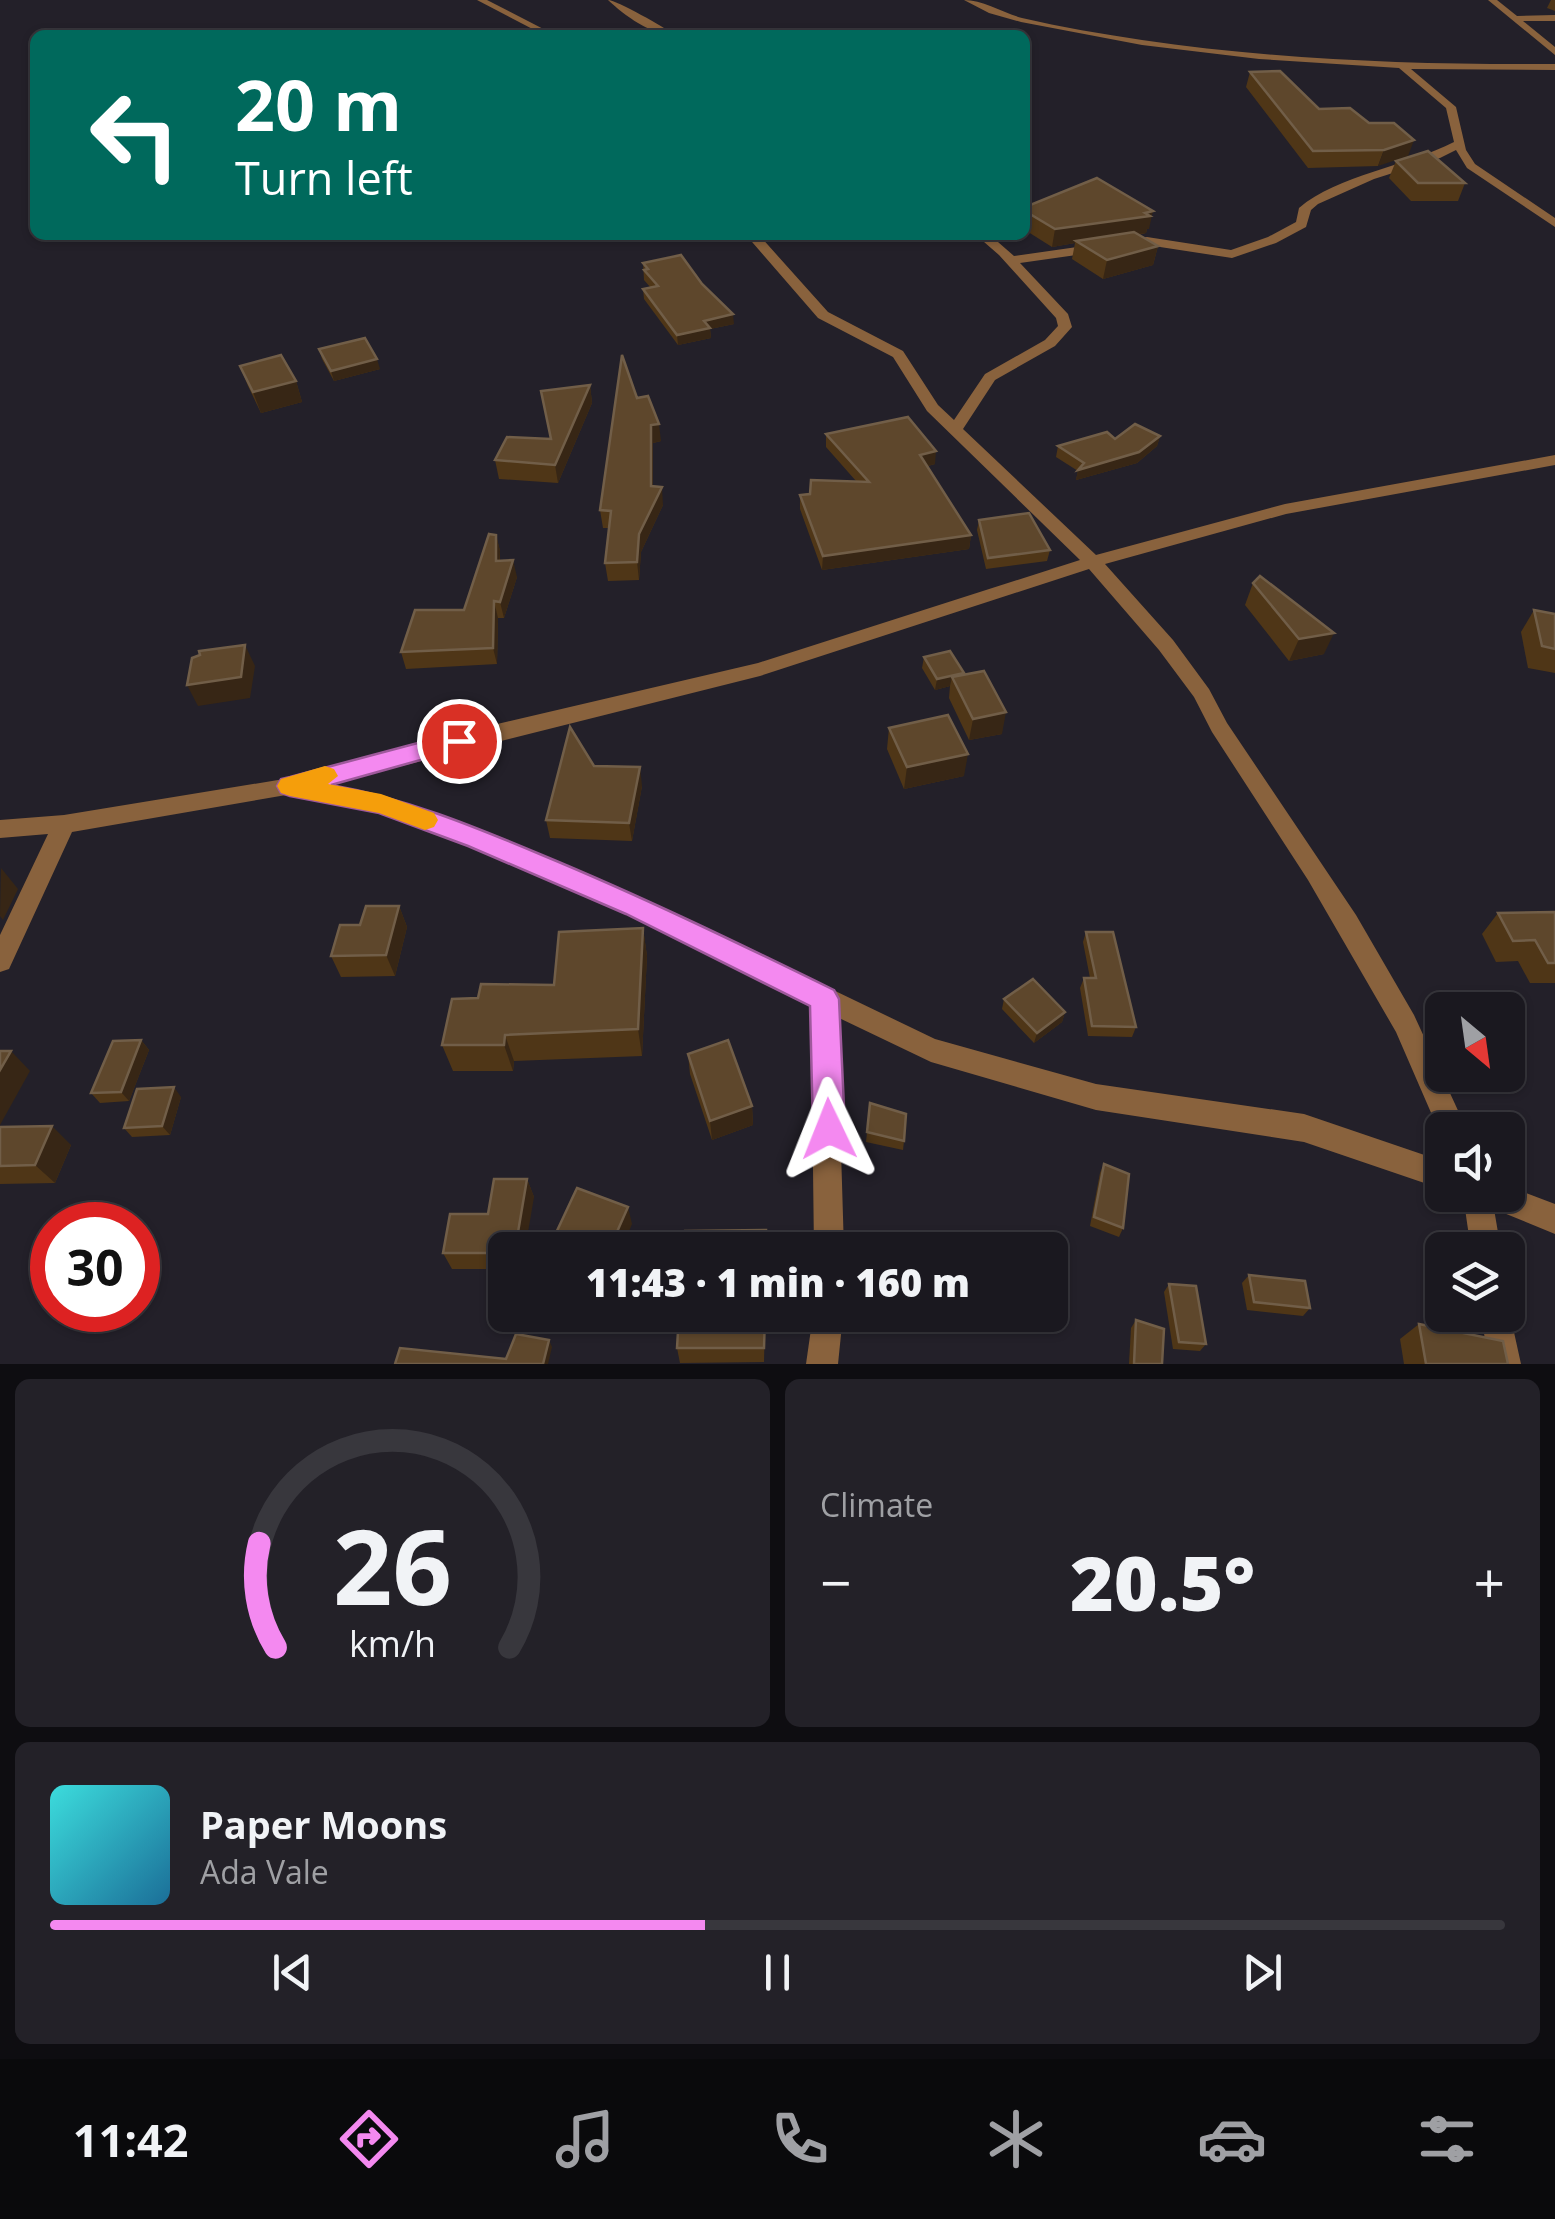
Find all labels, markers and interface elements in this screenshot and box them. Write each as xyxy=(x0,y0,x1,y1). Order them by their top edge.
text: 20 m xyxy=(235,56,402,152)
icon: left xyxy=(70,70,200,200)
text: Turn left xyxy=(235,147,413,208)
pin xyxy=(417,699,502,784)
icon: arrive xyxy=(432,714,487,769)
north arrow xyxy=(1425,992,1525,1092)
map controls xyxy=(1425,992,1525,1332)
position arrow xyxy=(777,1077,881,1181)
button: sound xyxy=(1425,1112,1525,1212)
speed limit sign: 30 xyxy=(30,1202,160,1332)
button: layers xyxy=(1425,1232,1525,1332)
text: 11:43 · 1 min · 160 m xyxy=(586,1256,970,1308)
text: Climate xyxy=(820,1483,933,1526)
text: 26 xyxy=(333,1494,452,1635)
text: 20.5° xyxy=(1070,1531,1255,1633)
text: − xyxy=(820,1544,851,1619)
text: + xyxy=(1474,1544,1505,1619)
text: km/h xyxy=(349,1619,436,1667)
text: Paper Moons xyxy=(200,1798,447,1850)
text: Ada Vale xyxy=(200,1850,329,1893)
icon: previous xyxy=(265,1945,320,2000)
icon: pause xyxy=(750,1945,805,2000)
icon: next xyxy=(1235,1945,1290,2000)
icon: directions xyxy=(334,2104,404,2174)
icon: music xyxy=(550,2104,620,2174)
icon: phone xyxy=(765,2104,835,2174)
icon: climate xyxy=(981,2104,1051,2174)
icon: car xyxy=(1197,2104,1267,2174)
icon: filters xyxy=(1412,2104,1482,2174)
text: 11:42 xyxy=(73,2109,189,2170)

